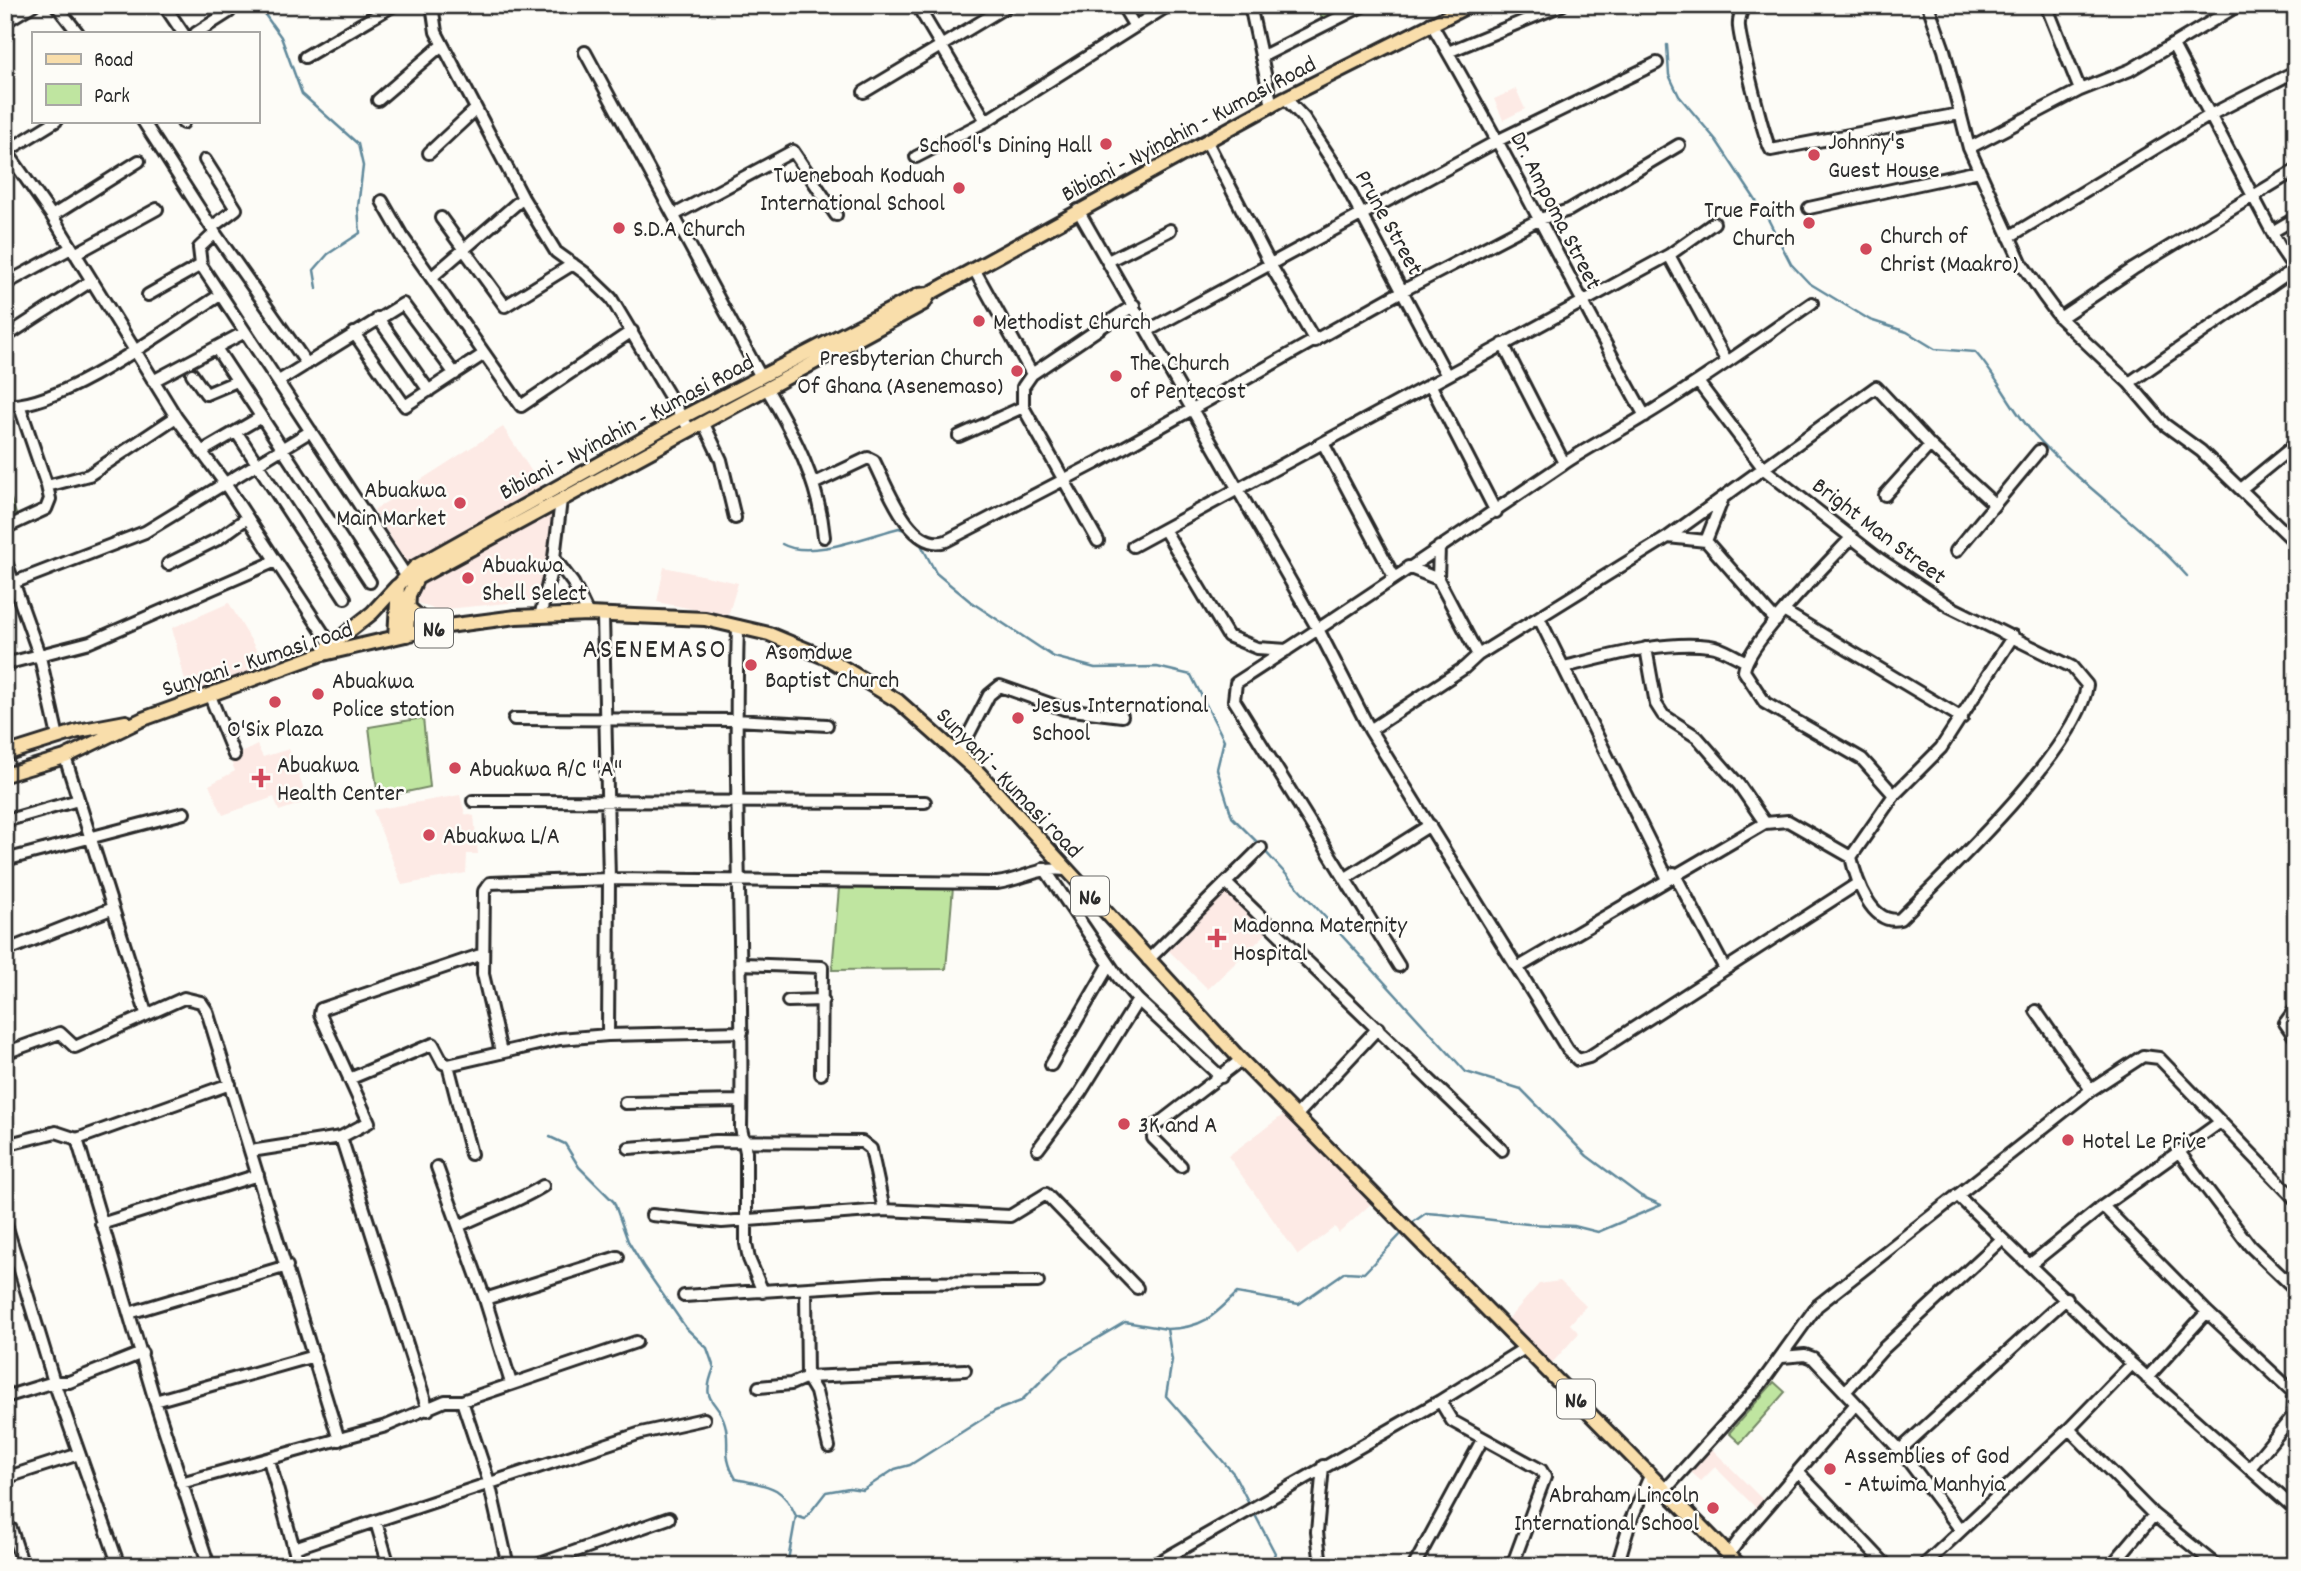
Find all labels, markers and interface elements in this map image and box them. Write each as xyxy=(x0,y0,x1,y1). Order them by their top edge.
legend xyxy=(32,32,259,122)
text: Road xyxy=(94,47,133,77)
street label: Bibiani - Nyinahin - Kumasi Road xyxy=(1056,49,1323,212)
text: Park xyxy=(94,83,130,113)
street label: Dr. Ampoma Street xyxy=(1500,126,1609,297)
place label: Johnny's Guest House xyxy=(1828,127,1939,189)
place label: School's Dining Hall xyxy=(919,130,1092,164)
marker: School's Dining Hall xyxy=(1098,136,1114,152)
marker: Johnny's Guest House xyxy=(1806,147,1822,163)
place label: Tweneboah Koduah International School xyxy=(760,160,945,222)
street label: Prune Street xyxy=(1344,165,1430,282)
marker: Tweneboah Koduah International School xyxy=(951,180,967,196)
place label: True Faith Church xyxy=(1704,195,1795,257)
place label: S.D.A Church xyxy=(633,214,745,248)
marker: True Faith Church xyxy=(1801,215,1817,231)
marker: S.D.A Church xyxy=(611,220,627,236)
place label: Church of Christ (Maakro) xyxy=(1880,221,2019,283)
marker: Church of Christ (Maakro) xyxy=(1858,241,1874,257)
place label: Methodist Church xyxy=(993,307,1151,341)
marker: Methodist Church xyxy=(971,313,987,329)
place label: Presbyterian Church Of Ghana (Asenemaso) xyxy=(797,343,1003,405)
street label: Bibiani - Nyinahin - Kumasi Road xyxy=(494,347,761,510)
place label: The Church of Pentecost xyxy=(1130,348,1246,410)
marker: Presbyterian Church Of Ghana (Asenemaso) xyxy=(1009,363,1025,379)
marker: The Church of Pentecost xyxy=(1108,368,1124,384)
street label: Bright Man Street xyxy=(1804,470,1953,594)
place label: Abuakwa Main Market xyxy=(336,475,447,537)
marker: Abuakwa Main Market xyxy=(452,495,468,511)
place label: Abuakwa Shell Select xyxy=(482,550,587,612)
marker: Abuakwa Shell Select xyxy=(460,570,476,586)
road number: N6 xyxy=(415,608,453,648)
street label: Sunyani - Kumasi road xyxy=(158,614,358,708)
district label: ASENEMASO xyxy=(582,632,728,672)
place label: Asomdwe Baptist Church xyxy=(765,637,899,699)
marker: Asomdwe Baptist Church xyxy=(743,657,759,673)
place label: Abuakwa Police station xyxy=(332,666,455,728)
marker: Abuakwa Police station xyxy=(310,686,326,702)
place label: Jesus International School xyxy=(1032,690,1209,752)
marker: O'Six Plaza xyxy=(267,694,283,710)
street label: Sunyani - Kumasi road xyxy=(927,701,1089,867)
marker: Jesus International School xyxy=(1010,710,1026,726)
place label: O'Six Plaza xyxy=(227,714,324,748)
place label: Abuakwa Health Center xyxy=(277,750,404,812)
place label: Abuakwa R/C "A" xyxy=(469,754,622,788)
marker: Abuakwa R/C "A" xyxy=(447,760,463,776)
marker: Abuakwa Health Center xyxy=(251,768,271,788)
place label: Abuakwa L/A xyxy=(443,821,560,855)
marker: Abuakwa L/A xyxy=(421,827,437,843)
road number: N6 xyxy=(1071,876,1109,916)
place label: Madonna Maternity Hospital xyxy=(1233,910,1408,972)
marker: Madonna Maternity Hospital xyxy=(1207,928,1227,948)
place label: 3K and A xyxy=(1138,1110,1217,1144)
marker: 3K and A xyxy=(1116,1116,1132,1132)
place label: Hotel Le Prive xyxy=(2082,1126,2206,1160)
marker: Hotel Le Prive xyxy=(2060,1132,2076,1148)
road number: N6 xyxy=(1557,1380,1595,1418)
place label: Assemblies of God - Atwima Manhyia xyxy=(1844,1441,2010,1503)
marker: Assemblies of God - Atwima Manhyia xyxy=(1822,1461,1838,1477)
place label: Abraham Lincoln International School xyxy=(1514,1480,1699,1542)
marker: Abraham Lincoln International School xyxy=(1705,1500,1721,1516)

